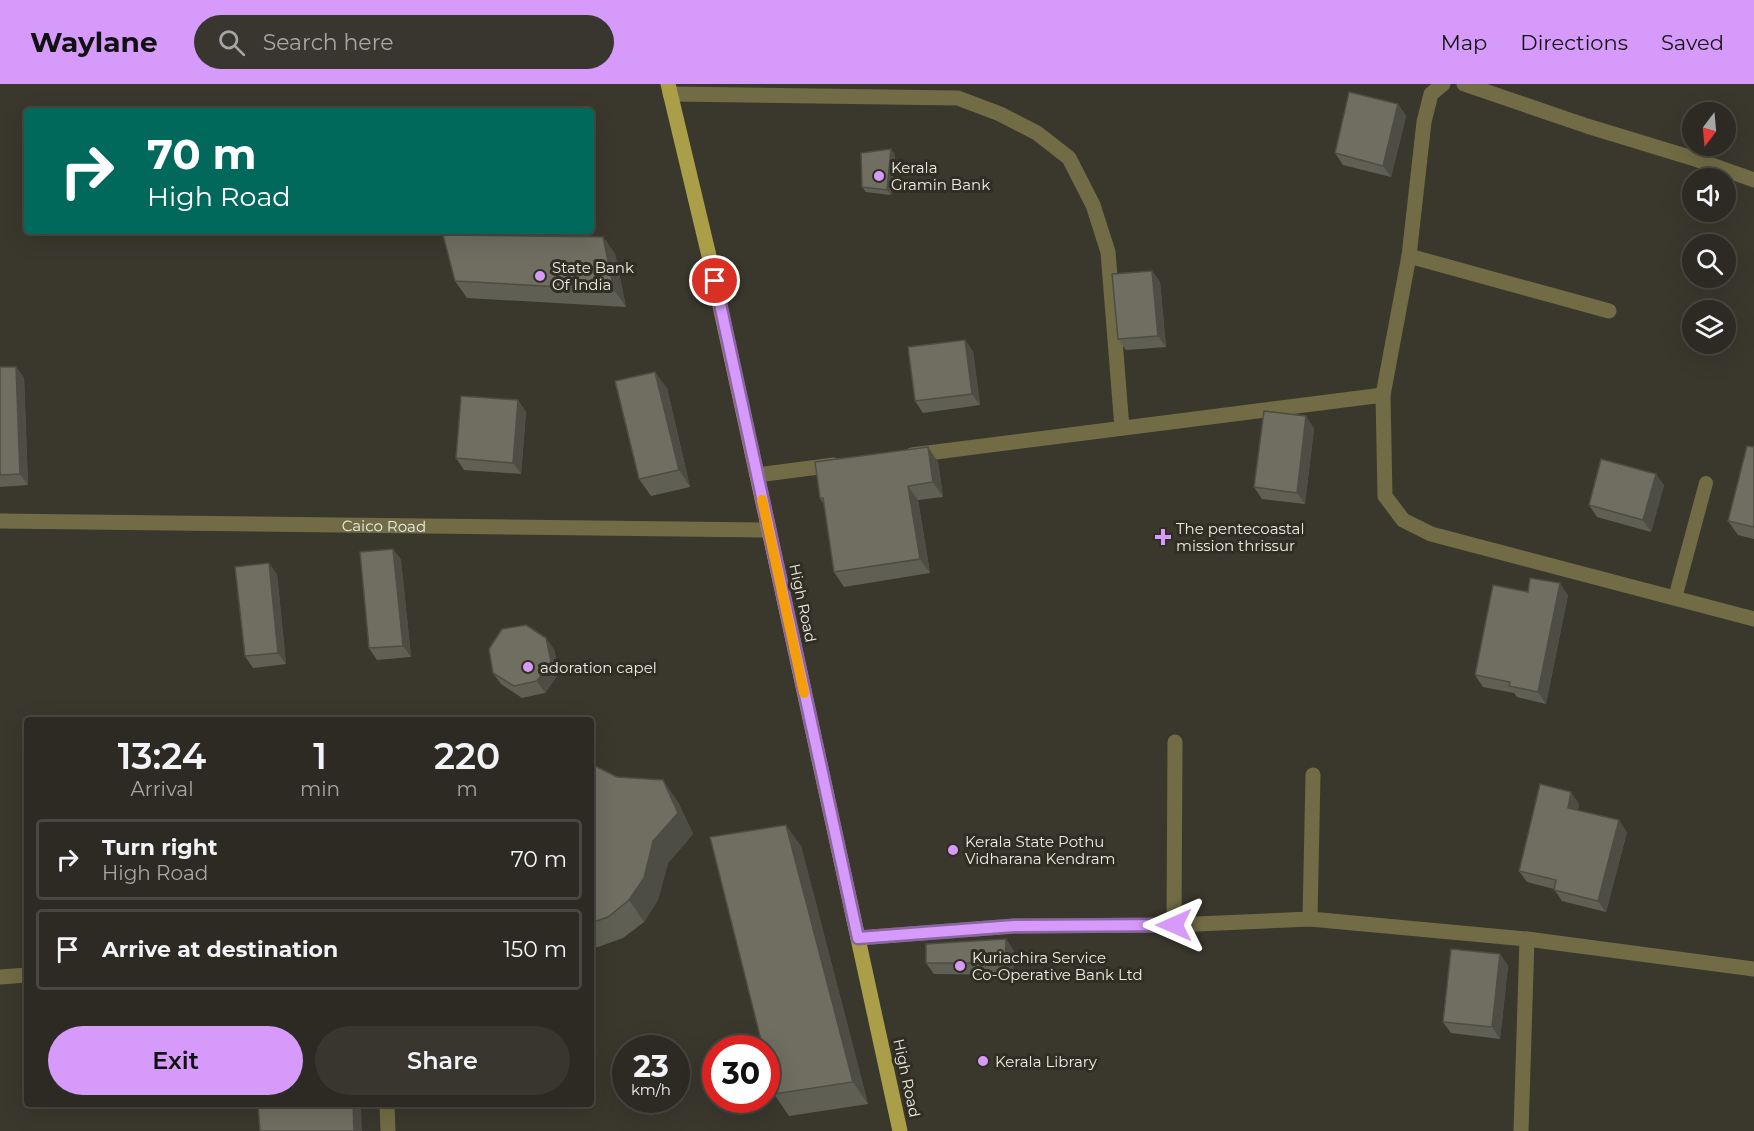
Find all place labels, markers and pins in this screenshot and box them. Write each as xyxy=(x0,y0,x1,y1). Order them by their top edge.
place label: Kerala Gramin Bank xyxy=(891,158,990,194)
marker: Kerala Gramin Bank xyxy=(872,169,886,183)
pin xyxy=(689,255,740,306)
place label: State Bank Of India xyxy=(552,258,634,294)
marker: State Bank Of India xyxy=(533,269,547,283)
place label: The pentecoastal mission thrissur xyxy=(1176,519,1305,555)
marker: The pentecoastal mission thrissur xyxy=(1154,528,1172,546)
place label: adoration capel xyxy=(540,658,657,677)
marker: adoration capel xyxy=(521,660,535,674)
place label: Kerala State Pothu Vidharana Kendram xyxy=(965,832,1115,868)
marker: Kerala State Pothu Vidharana Kendram xyxy=(946,843,960,857)
place label: Kuriachira Service Co-Operative Bank Ltd xyxy=(972,948,1143,984)
marker: Kuriachira Service Co-Operative Bank Ltd xyxy=(953,959,967,973)
place label: Kerala Library xyxy=(995,1052,1098,1071)
marker: Kerala Library xyxy=(976,1054,990,1068)

